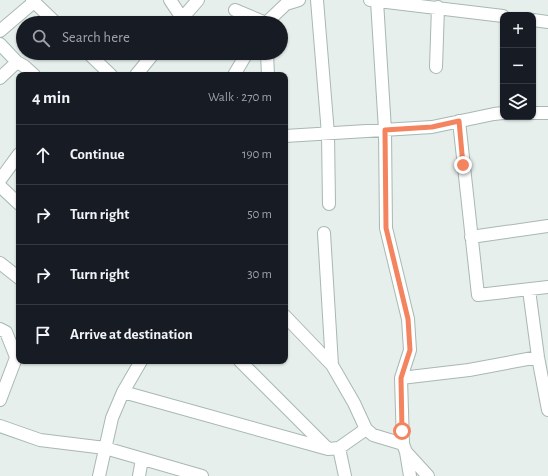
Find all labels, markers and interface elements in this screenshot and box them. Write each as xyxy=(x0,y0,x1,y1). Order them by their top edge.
map controls xyxy=(500,12,536,120)
button: + xyxy=(500,12,536,48)
search box xyxy=(16,16,288,60)
icon: search xyxy=(30,27,52,49)
text: Search here xyxy=(62,30,130,45)
button: − xyxy=(500,48,536,84)
button: layers xyxy=(500,84,536,120)
text: 4 min xyxy=(32,89,70,106)
text: Walk · 270 m xyxy=(208,91,272,104)
icon: ahead xyxy=(32,144,54,166)
text: Continue xyxy=(70,147,125,162)
text: 190 m xyxy=(242,148,272,161)
route end xyxy=(454,156,472,174)
icon: right xyxy=(32,204,54,226)
text: Turn right xyxy=(70,207,129,222)
text: 50 m xyxy=(247,208,272,221)
icon: right xyxy=(32,264,54,286)
text: Turn right xyxy=(70,267,129,282)
text: 30 m xyxy=(247,268,272,281)
icon: arrive xyxy=(32,324,54,346)
text: Arrive at destination xyxy=(70,327,193,342)
route start xyxy=(393,422,411,440)

